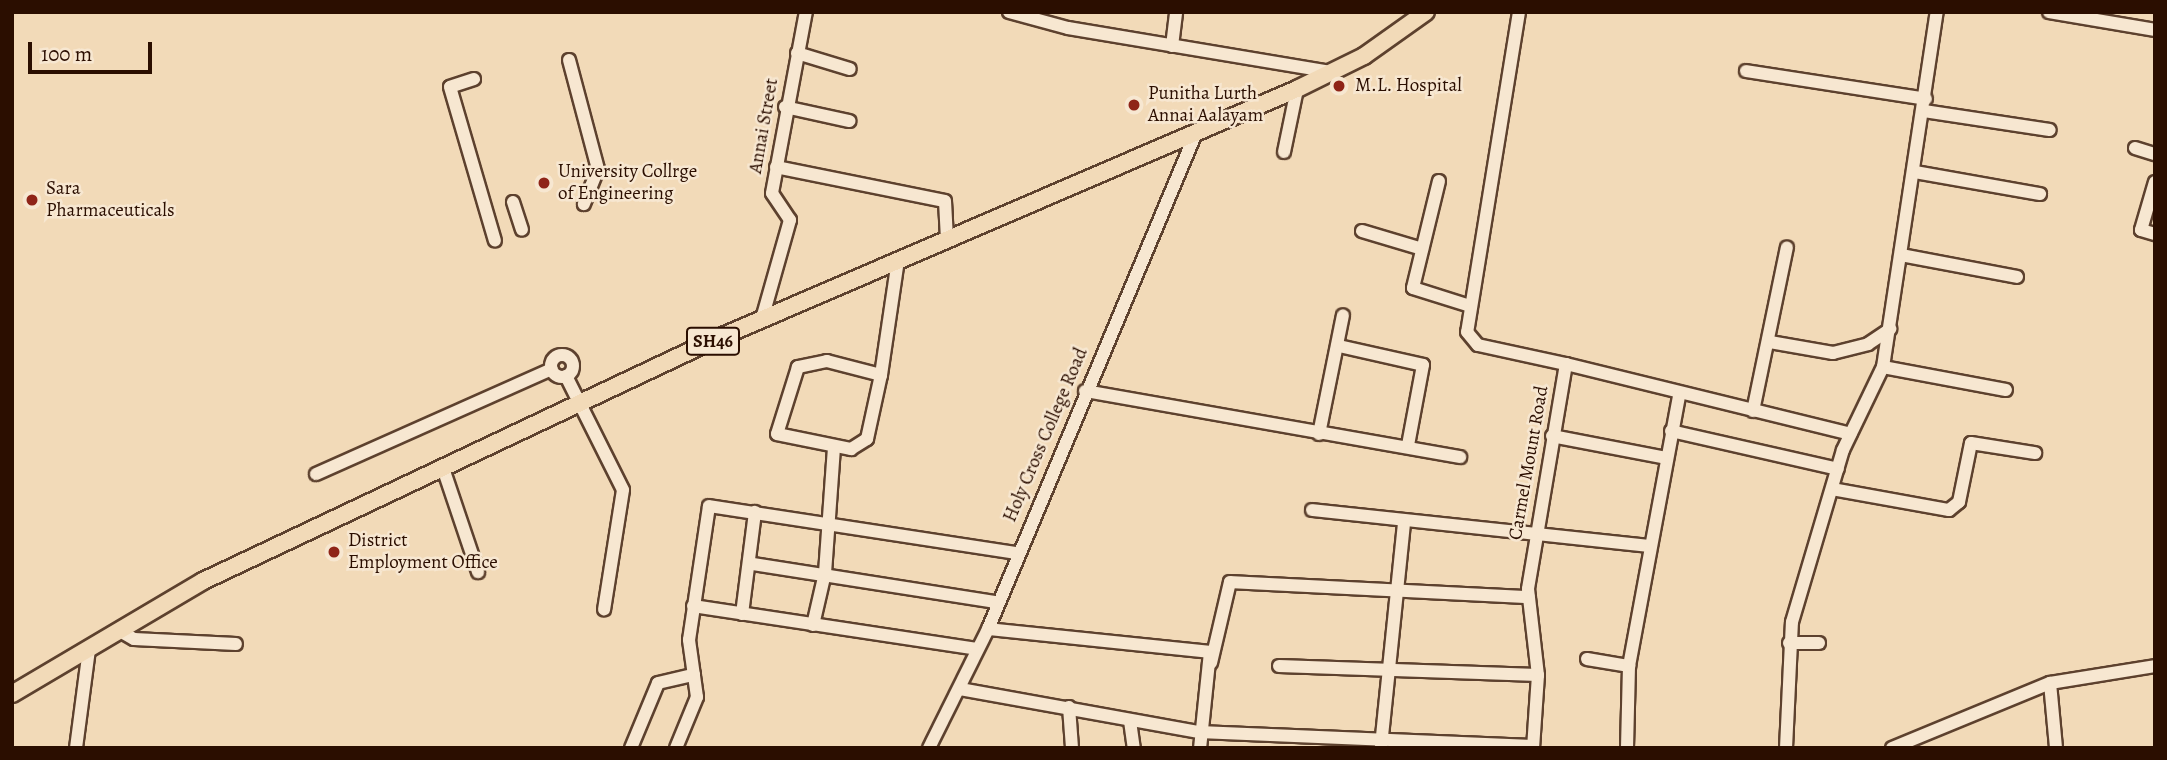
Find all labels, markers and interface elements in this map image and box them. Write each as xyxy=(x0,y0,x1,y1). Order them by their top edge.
scale bar xyxy=(32,28,156,72)
text: 100 m xyxy=(41,40,92,68)
place label: M.L. Hospital xyxy=(1355,75,1462,97)
marker: M.L. Hospital xyxy=(1329,76,1349,96)
street label: Annai Street xyxy=(744,77,784,175)
place label: Punitha Lurth Annai Aalayam xyxy=(1148,83,1263,127)
marker: Punitha Lurth Annai Aalayam xyxy=(1126,97,1142,113)
place label: University Collrge of Engineering xyxy=(558,161,697,205)
marker: University Collrge of Engineering xyxy=(536,175,552,191)
place label: Sara Pharmaceuticals xyxy=(46,178,175,222)
marker: Sara Pharmaceuticals xyxy=(24,192,40,208)
road number: SH46 xyxy=(685,326,741,356)
street label: Holy Cross College Road xyxy=(999,344,1093,526)
street label: Carmel Mount Road xyxy=(1504,384,1554,542)
place label: District Employment Office xyxy=(348,530,498,574)
marker: District Employment Office xyxy=(326,544,342,560)

